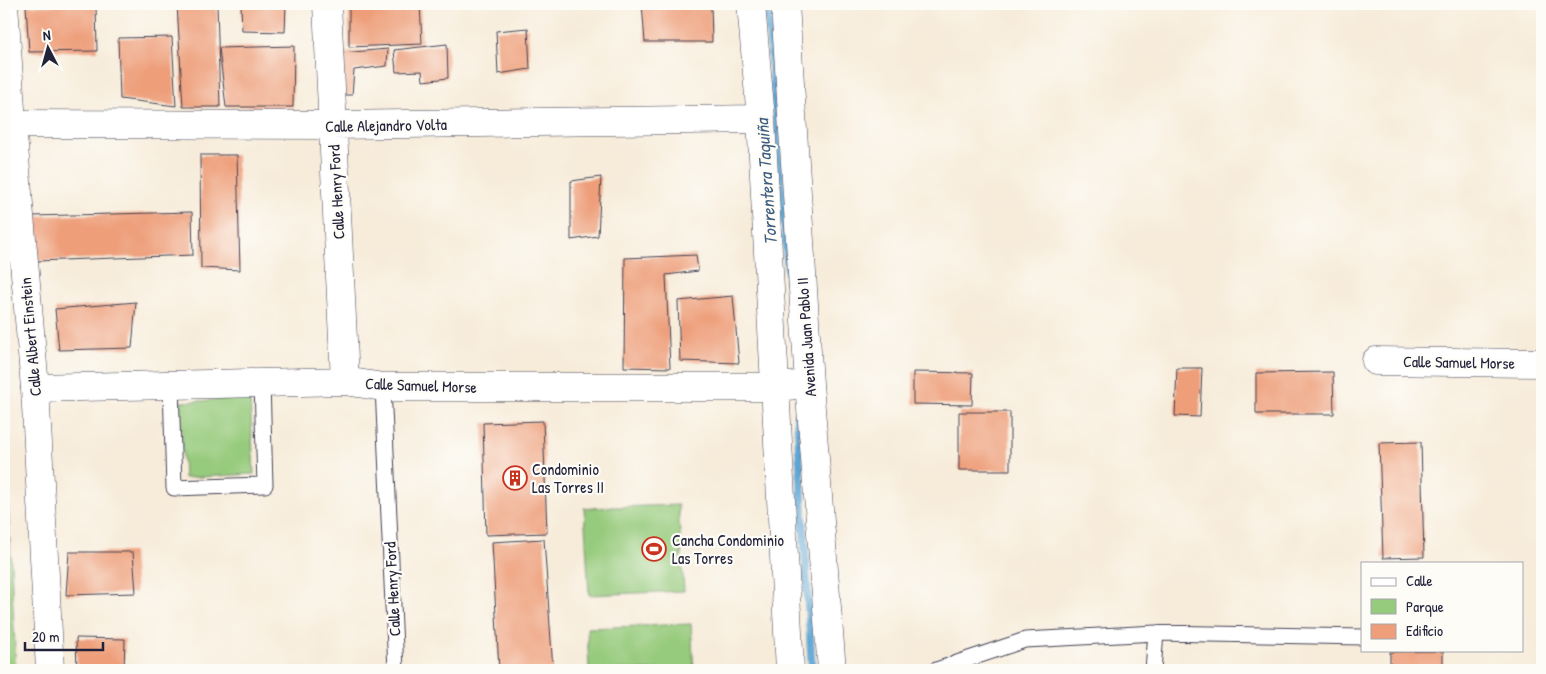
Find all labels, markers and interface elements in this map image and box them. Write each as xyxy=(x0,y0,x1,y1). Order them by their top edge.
north arrow xyxy=(22,22,72,72)
text: N xyxy=(42,25,52,44)
street label: Calle Alejandro Volta xyxy=(325,113,447,137)
water label: Torrentera Taquiña xyxy=(749,116,783,246)
street label: Calle Henry Ford xyxy=(323,144,349,240)
street label: Calle Albert Einstein xyxy=(14,277,46,397)
street label: Avenida Juan Pablo II xyxy=(791,277,821,397)
street label: Calle Samuel Morse xyxy=(1403,350,1516,374)
street label: Calle Samuel Morse xyxy=(365,372,478,398)
place label: Condominio Las Torres II xyxy=(532,458,604,498)
building icon: Condominio Las Torres II xyxy=(502,465,528,491)
place label: Cancha Condominio Las Torres xyxy=(672,529,785,569)
sports icon: Cancha Condominio Las Torres xyxy=(641,536,667,562)
street label: Calle Henry Ford xyxy=(379,541,405,637)
legend xyxy=(1361,562,1524,652)
text: Calle xyxy=(1406,570,1433,591)
text: Parque xyxy=(1406,596,1444,617)
scale bar xyxy=(25,619,102,651)
text: Edificio xyxy=(1406,620,1443,641)
text: 20 m xyxy=(32,626,59,647)

